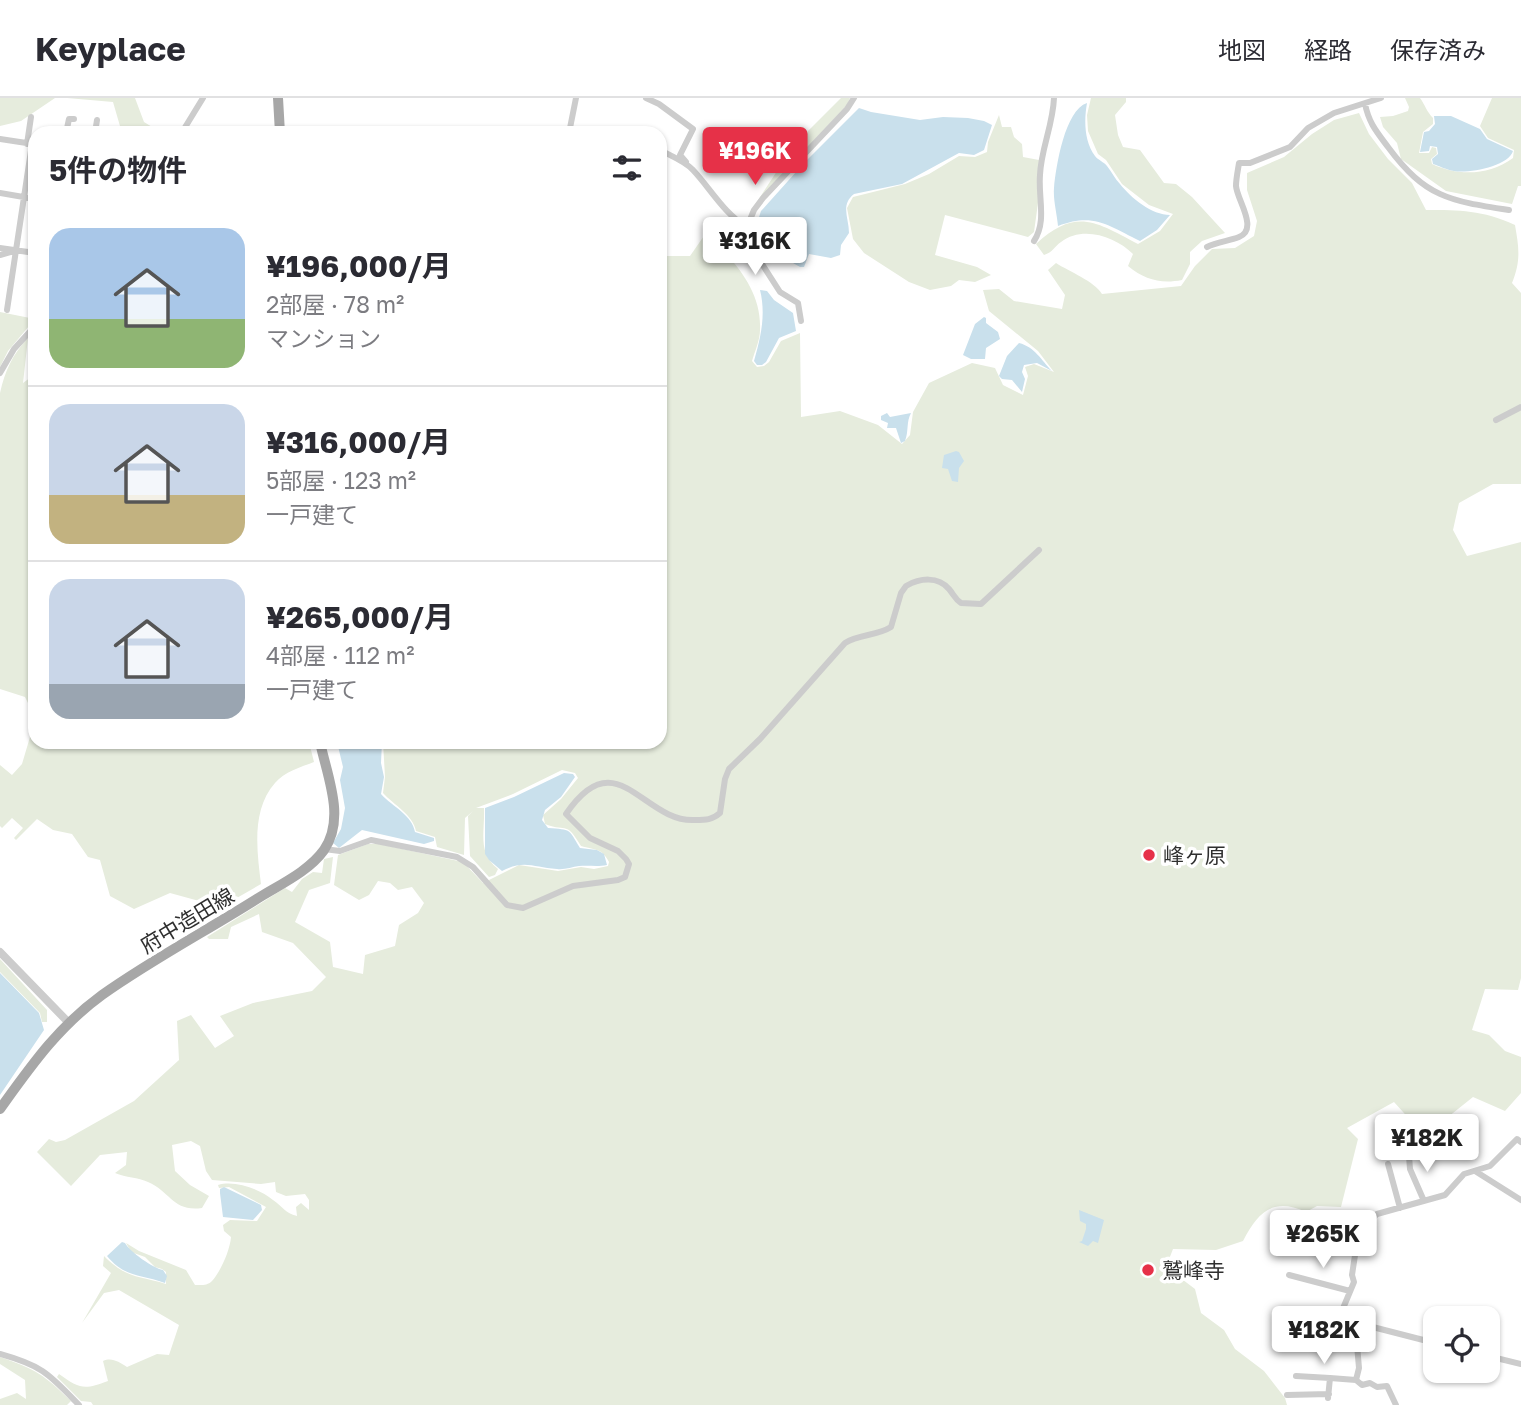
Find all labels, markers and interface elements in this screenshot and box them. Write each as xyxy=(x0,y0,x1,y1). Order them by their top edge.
text: Keyplace xyxy=(35,29,186,68)
text: 地図 xyxy=(1218,35,1266,64)
text: 経路 xyxy=(1304,35,1352,64)
text: 保存済み xyxy=(1390,35,1486,64)
pin: ¥196K xyxy=(706,127,804,187)
text: ¥196K xyxy=(719,136,791,164)
icon: filters xyxy=(608,149,646,187)
text: 5件の物件 xyxy=(49,152,187,188)
pin: ¥316K xyxy=(706,218,804,277)
text: ¥316K xyxy=(719,226,791,254)
text: ¥196,000/月 xyxy=(266,248,452,284)
icon: home xyxy=(105,256,189,340)
text: 2部屋 · 78 m² xyxy=(266,290,404,318)
text: マンション xyxy=(266,324,381,352)
text: ¥316,000/月 xyxy=(266,424,451,460)
icon: home xyxy=(105,432,189,516)
text: 5部屋 · 123 m² xyxy=(266,466,416,494)
text: 一戸建て xyxy=(266,500,358,528)
text: ¥265,000/月 xyxy=(266,599,454,635)
icon: home xyxy=(105,607,189,691)
text: 4部屋 · 112 m² xyxy=(266,641,414,669)
text: 一戸建て xyxy=(266,675,358,703)
place label: 峰ヶ原 xyxy=(1163,842,1226,868)
marker: 峰ヶ原 xyxy=(1141,847,1157,863)
street label: 府中造田線 xyxy=(135,882,239,958)
pin: ¥182K xyxy=(1378,1114,1476,1174)
text: ¥182K xyxy=(1391,1123,1463,1151)
pin: ¥265K xyxy=(1274,1210,1372,1270)
text: ¥265K xyxy=(1286,1219,1360,1247)
place label: 鷲峰寺 xyxy=(1162,1257,1225,1283)
marker: 鷲峰寺 xyxy=(1140,1262,1156,1278)
pin: ¥182K xyxy=(1275,1306,1373,1366)
map controls xyxy=(1423,1306,1500,1383)
button: locate xyxy=(1423,1306,1500,1383)
text: ¥182K xyxy=(1288,1315,1360,1343)

